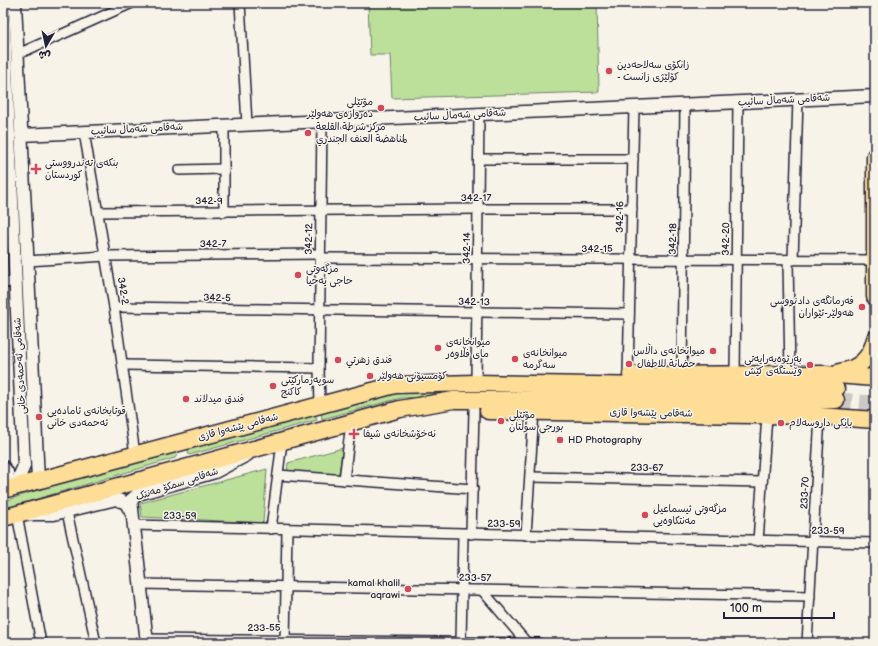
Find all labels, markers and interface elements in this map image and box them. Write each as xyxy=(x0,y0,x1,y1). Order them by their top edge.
north arrow xyxy=(26,26,66,66)
text: ش xyxy=(38,48,52,63)
place label: زانکۆی سەلاحەدین - کۆلێژی زانست xyxy=(617,59,690,83)
marker: زانکۆی سەلاحەدین - کۆلێژی زانست xyxy=(604,66,614,76)
street label: شەقامی شەماڵ سائیب xyxy=(737,90,831,109)
place label: مۆتێلی دەروازەی هەولێر xyxy=(306,96,373,120)
marker: مۆتێلی دەروازەی هەولێر xyxy=(376,103,386,113)
street label: شەقامی شەماڵ سائیب xyxy=(413,105,507,124)
street label: شەقامی شەماڵ سائیب xyxy=(90,119,184,138)
place label: مركز شرطة القلعة لمناهضة العنف الجندري xyxy=(316,121,408,147)
marker: مركز شرطة القلعة لمناهضة العنف الجندري xyxy=(303,128,313,138)
place label: بنکەی تەندرووستی کوردستان xyxy=(45,157,118,182)
marker: بنکەی تەندرووستی کوردستان xyxy=(30,163,42,175)
street label: 342-17 xyxy=(461,192,491,204)
street label: 342-9 xyxy=(195,195,223,207)
street label: 342-16 xyxy=(614,201,626,233)
street label: 342-20 xyxy=(720,222,732,256)
street label: 342-12 xyxy=(303,223,315,255)
street label: 342-18 xyxy=(667,223,679,255)
street label: 342-14 xyxy=(461,232,473,264)
street label: 342-7 xyxy=(200,238,226,250)
street label: 342-15 xyxy=(581,243,613,255)
place label: مزگەوتی حاجی یەحیا xyxy=(306,263,353,288)
marker: مزگەوتی حاجی یەحیا xyxy=(293,270,303,280)
street label: 342-2 xyxy=(115,276,131,306)
street label: 342-5 xyxy=(203,292,231,304)
place label: فه‌رمانگه‌ی دادنووسی هه‌ولێر-ئێواران xyxy=(770,295,854,319)
street label: 342-13 xyxy=(458,296,490,308)
marker: فه‌رمانگه‌ی دادنووسی هه‌ولێر-ئێواران xyxy=(857,302,867,312)
street label: شەقامی ئەحمەدی خانی xyxy=(11,317,30,415)
place label: میوانخانەی مای فڵاوەر xyxy=(445,336,491,360)
marker: میوانخانەی مای فڵاوەر xyxy=(433,343,443,353)
place label: میوانخانەی داڵاس xyxy=(633,343,705,357)
marker: میوانخانەی داڵاس xyxy=(708,346,718,356)
place label: میوانخانەی سەگرمە xyxy=(523,347,568,371)
place label: بەڕێوەبەرایەتی وێستگەی کێش xyxy=(744,353,802,377)
place label: فندق زهرتي xyxy=(346,354,392,369)
marker: میوانخانەی سەگرمە xyxy=(510,354,520,364)
marker: فندق زهرتي xyxy=(333,355,343,365)
place label: حضانة للاطفال xyxy=(637,358,696,370)
marker: حضانة للاطفال xyxy=(624,359,634,369)
marker: بەڕێوەبەرایەتی وێستگەی کێش xyxy=(805,360,815,370)
place label: کۆمسیۆنی هەولێر xyxy=(377,370,447,383)
marker: کۆمسیۆنی هەولێر xyxy=(365,371,375,381)
place label: سوپەرمارکێتی کاکنج xyxy=(281,374,335,399)
marker: سوپەرمارکێتی کاکنج xyxy=(268,381,278,391)
place label: فندق ميدلاند xyxy=(194,393,244,405)
marker: فندق ميدلاند xyxy=(181,394,191,404)
place label: قوتابخانەی ئامادەیی ئەحمەدی خانی xyxy=(47,405,126,430)
street label: شەقامی پێشەوا قازی xyxy=(609,406,693,421)
place label: مۆتێلی بورجی سوڵتان xyxy=(509,409,563,434)
street label: شەقامی پێشەوا قازی xyxy=(196,410,280,444)
marker: قوتابخانەی ئامادەیی ئەحمەدی خانی xyxy=(34,412,44,422)
marker: مۆتێلی بورجی سوڵتان xyxy=(496,416,506,426)
place label: بانکی داروسەلام xyxy=(789,417,853,430)
marker: بانکی داروسەلام xyxy=(776,418,786,428)
marker: نەخۆشخانەی شیفا xyxy=(348,428,360,440)
place label: نەخۆشخانەی شیفا xyxy=(363,428,436,440)
place label: HD Photography xyxy=(568,434,642,446)
marker: HD Photography xyxy=(555,435,565,445)
street label: 233-67 xyxy=(631,462,664,474)
street label: شەقامی سمکۆ مەنتک xyxy=(134,465,220,504)
street label: 233-70 xyxy=(798,476,812,510)
place label: مزگەوتی ئیسماعیل مەنتکاوەیی xyxy=(653,503,727,528)
street label: 233-59 xyxy=(163,510,197,522)
marker: مزگەوتی ئیسماعیل مەنتکاوەیی xyxy=(640,510,650,520)
street label: 233-59 xyxy=(487,518,521,530)
street label: 233-59 xyxy=(811,525,845,537)
street label: 233-57 xyxy=(459,572,491,584)
place label: kamal khalil aqrawi xyxy=(348,577,400,601)
marker: kamal khalil aqrawi xyxy=(403,584,413,594)
scale bar xyxy=(724,594,834,620)
text: 100 m xyxy=(730,601,762,616)
street label: 233-55 xyxy=(247,622,281,634)

